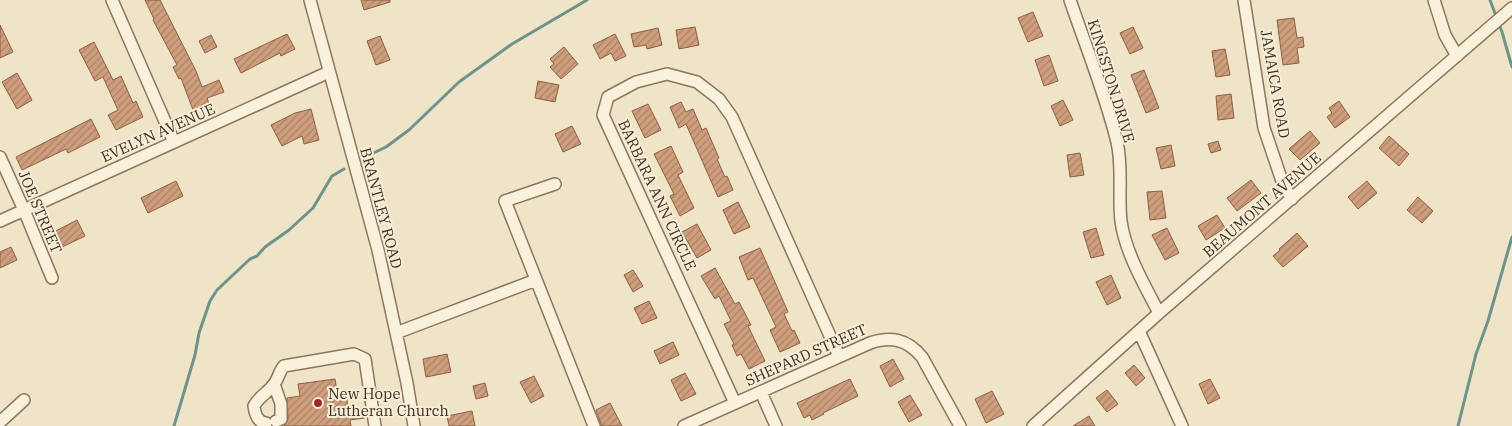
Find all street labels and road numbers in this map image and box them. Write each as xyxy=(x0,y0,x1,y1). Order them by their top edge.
street label: KINGSTON DRIVE xyxy=(1084,17,1139,145)
street label: JAMAICA ROAD xyxy=(1257,28,1294,140)
street label: EVELYN AVENUE xyxy=(98,99,218,166)
street label: BARBARA ANN CIRCLE xyxy=(614,116,701,273)
street label: BRANTLEY ROAD xyxy=(356,145,407,270)
street label: BEAUMONT AVENUE xyxy=(1199,148,1325,261)
street label: JOE STREET xyxy=(14,168,67,256)
street label: SHEPARD STREET xyxy=(742,319,870,390)

